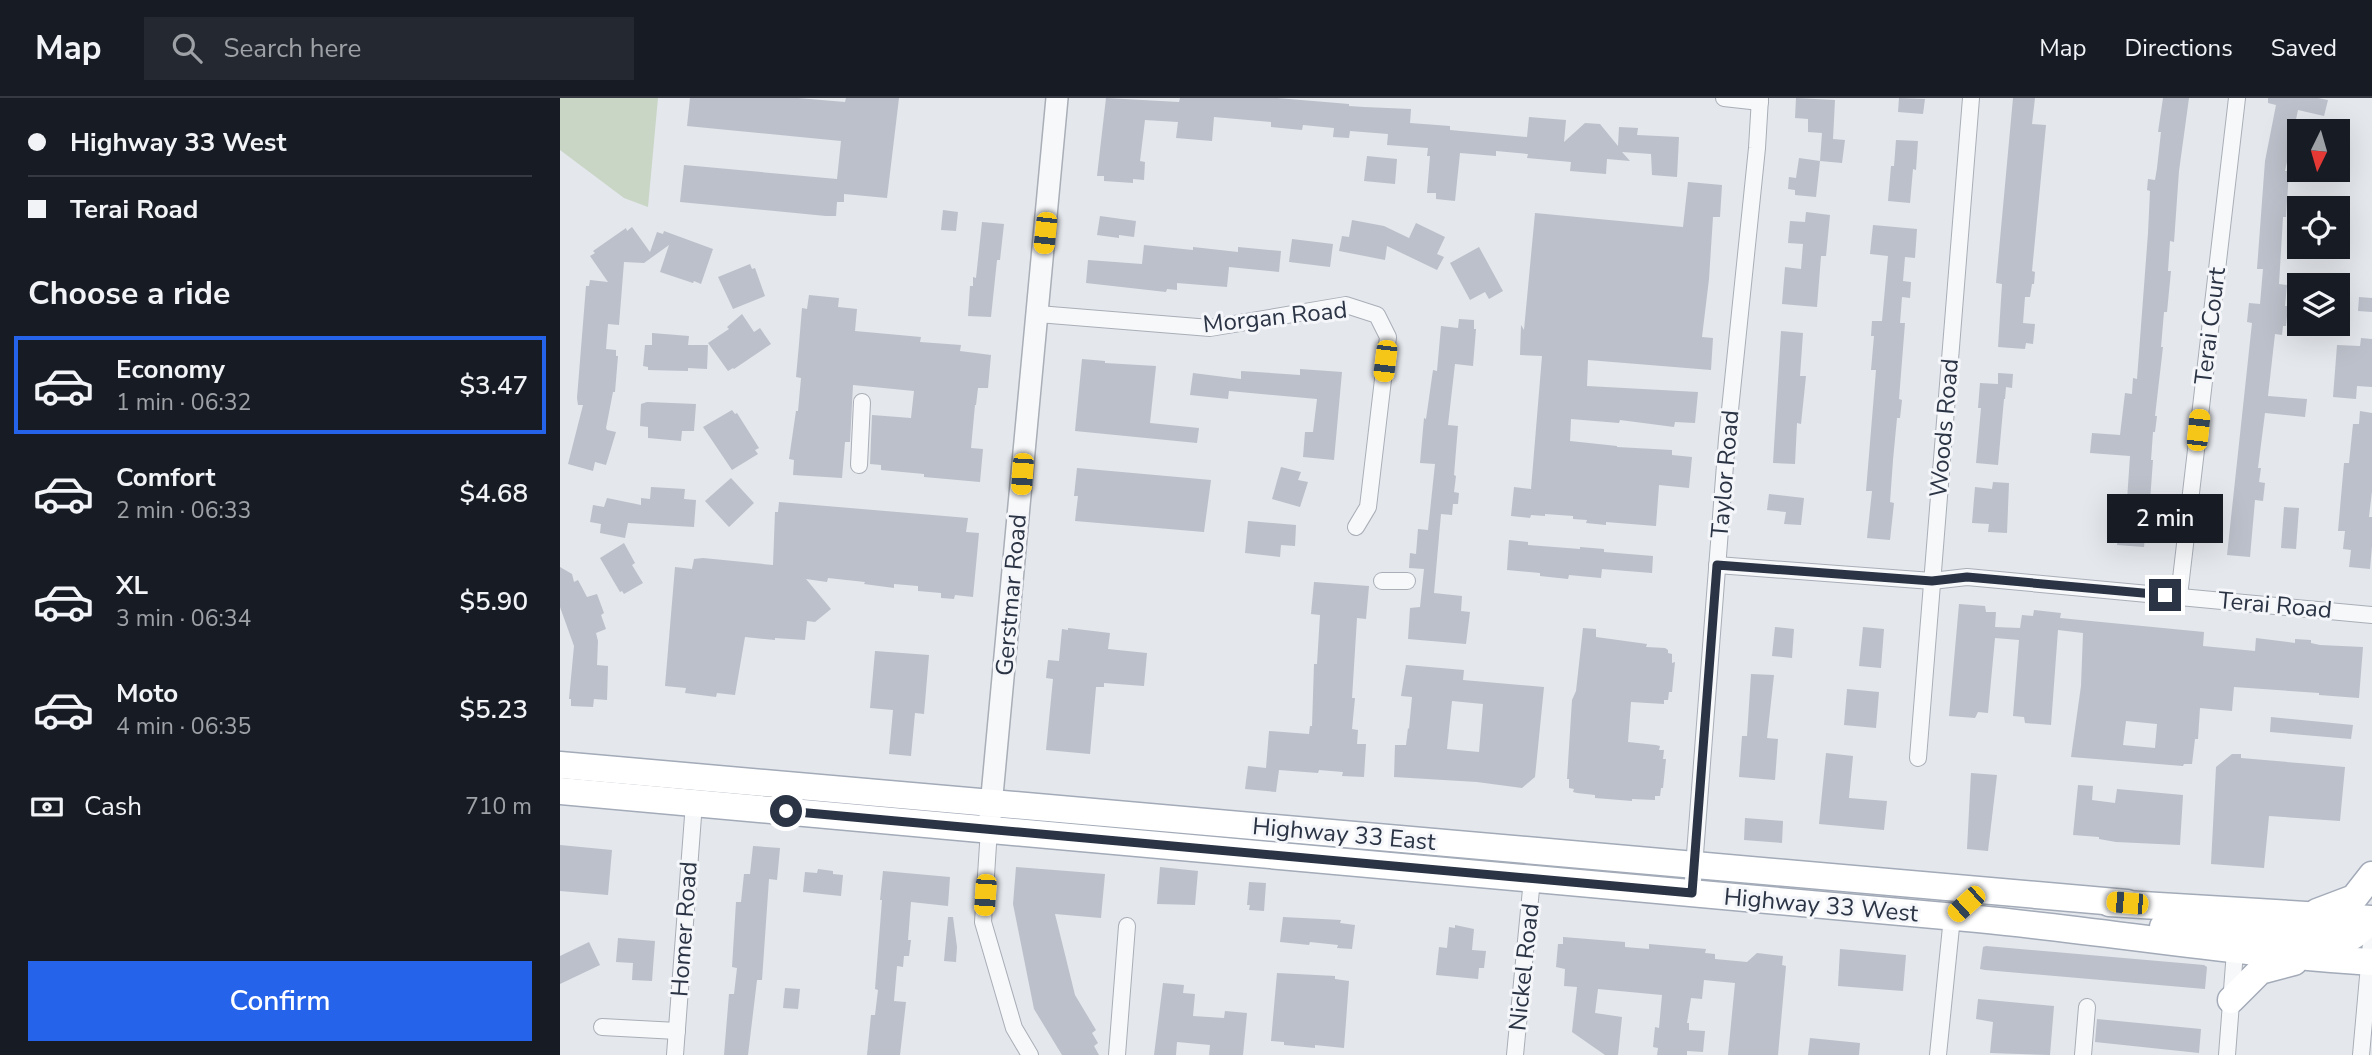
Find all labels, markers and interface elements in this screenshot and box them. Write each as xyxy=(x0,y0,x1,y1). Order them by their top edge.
search box xyxy=(144,17,634,80)
text: Map xyxy=(35,26,102,71)
icon: search xyxy=(168,29,206,67)
text: Search here xyxy=(224,31,361,66)
text: Map xyxy=(2039,32,2086,64)
text: Directions xyxy=(2124,32,2233,64)
text: Saved xyxy=(2271,32,2337,64)
north arrow xyxy=(2287,119,2350,182)
map controls xyxy=(2287,119,2350,336)
text: Highway 33 West xyxy=(70,125,286,160)
text: Terai Road xyxy=(70,192,198,227)
button: locate xyxy=(2287,196,2350,259)
car xyxy=(1033,211,1058,255)
street label: Terai Court xyxy=(2187,265,2233,387)
text: Choose a ride xyxy=(28,272,230,315)
button: layers xyxy=(2287,273,2350,336)
street label: Morgan Road xyxy=(1201,294,1349,340)
car xyxy=(1373,339,1398,383)
text: Economy xyxy=(116,352,225,387)
icon: car xyxy=(32,354,95,417)
street label: Woods Road xyxy=(1922,357,1966,499)
text: $3.47 xyxy=(459,368,528,403)
text: 1 min · 06:32 xyxy=(116,387,251,418)
car xyxy=(2186,408,2211,452)
street label: Taylor Road xyxy=(1703,409,1747,539)
car xyxy=(1011,452,1034,496)
text: Comfort xyxy=(116,460,216,495)
icon: car xyxy=(32,462,95,525)
text: $4.68 xyxy=(459,476,528,511)
callout: 2 min xyxy=(2107,494,2223,542)
text: 2 min · 06:33 xyxy=(116,495,251,526)
text: 2 min xyxy=(2136,503,2194,534)
street label: Gerstmar Road xyxy=(988,513,1034,677)
text: XL xyxy=(116,568,148,603)
icon: car xyxy=(32,570,95,633)
route end xyxy=(2149,579,2181,611)
text: $5.90 xyxy=(459,584,528,619)
street label: Terai Road xyxy=(2217,584,2333,626)
text: 3 min · 06:34 xyxy=(116,603,251,634)
text: Moto xyxy=(116,676,178,711)
icon: car xyxy=(32,678,95,741)
text: $5.23 xyxy=(459,692,528,727)
text: 4 min · 06:35 xyxy=(116,711,251,742)
icon: cash xyxy=(28,788,66,826)
text: Cash xyxy=(84,789,142,824)
text: 710 m xyxy=(465,791,532,822)
route start xyxy=(770,795,802,827)
street label: Highway 33 East xyxy=(1251,810,1438,858)
street label: Homer Road xyxy=(663,860,705,998)
car xyxy=(974,873,997,917)
street label: Highway 33 West xyxy=(1722,881,1920,929)
car xyxy=(1944,882,1989,926)
car xyxy=(2106,891,2149,915)
street label: Nickel Road xyxy=(1501,902,1547,1032)
button: Confirm xyxy=(28,961,532,1041)

